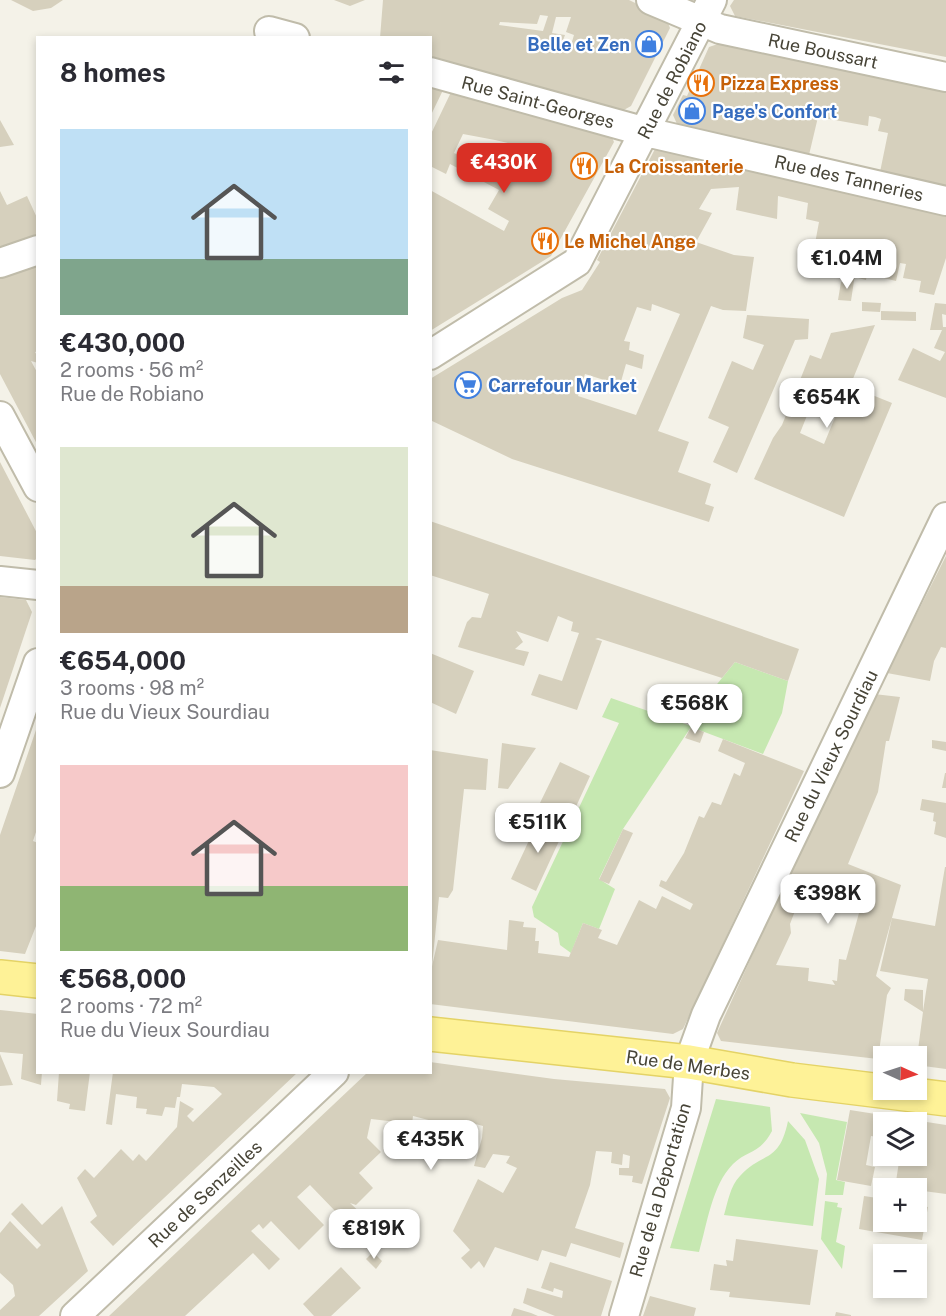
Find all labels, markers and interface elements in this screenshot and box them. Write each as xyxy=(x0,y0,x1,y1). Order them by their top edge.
street label: Rue de Robiano xyxy=(633,17,711,143)
shop icon: Belle et Zen xyxy=(634,29,664,59)
street label: Rue Boussart xyxy=(766,29,880,73)
place label: Belle et Zen xyxy=(527,34,630,55)
icon: filters xyxy=(375,56,408,89)
text: 8 homes xyxy=(60,57,166,88)
restaurant icon: Pizza Express xyxy=(686,68,716,98)
street label: Rue Saint-Georges xyxy=(459,72,617,132)
place label: Pizza Express xyxy=(720,73,839,94)
shop icon: Page's Confort xyxy=(677,96,707,126)
place label: Page's Confort xyxy=(712,101,837,122)
pin: €430K xyxy=(462,143,546,194)
text: €430K xyxy=(471,150,537,174)
restaurant icon: La Croissanterie xyxy=(569,151,599,181)
street label: Rue des Tanneries xyxy=(772,151,926,205)
place label: La Croissanterie xyxy=(604,156,744,177)
icon: home xyxy=(180,168,288,276)
restaurant icon: Le Michel Ange xyxy=(530,226,560,256)
place label: Le Michel Ange xyxy=(564,231,696,252)
pin: €1.04M xyxy=(798,239,896,290)
text: €1.04M xyxy=(811,246,883,270)
text: €430,000 xyxy=(60,327,185,358)
text: 2 rooms · 56 m² xyxy=(60,358,203,382)
supermarket icon: Carrefour Market xyxy=(453,370,483,400)
place label: Carrefour Market xyxy=(488,375,637,396)
pin: €654K xyxy=(785,378,869,429)
text: Rue de Robiano xyxy=(60,382,204,406)
text: €654K xyxy=(793,385,861,409)
icon: home xyxy=(180,486,288,594)
text: €654,000 xyxy=(60,645,186,676)
street label: Rue du Vieux Sourdiau xyxy=(780,666,882,846)
text: 3 rooms · 98 m² xyxy=(60,676,204,700)
pin: €568K xyxy=(653,684,737,735)
text: €568K xyxy=(661,691,729,715)
text: Rue du Vieux Sourdiau xyxy=(60,700,270,724)
pin: €511K xyxy=(496,803,580,854)
icon: home xyxy=(180,804,288,912)
text: €511K xyxy=(509,810,567,834)
pin: €398K xyxy=(786,874,870,925)
text: €398K xyxy=(794,881,862,905)
text: €568,000 xyxy=(60,963,186,994)
text: 2 rooms · 72 m² xyxy=(60,994,202,1018)
text: Rue du Vieux Sourdiau xyxy=(60,1018,270,1042)
street label: Rue de Merbes xyxy=(625,1046,751,1084)
north arrow xyxy=(873,1046,927,1100)
map controls xyxy=(873,1046,927,1298)
street label: Rue de la Déportation xyxy=(625,1100,695,1280)
button: layers xyxy=(873,1112,927,1166)
pin: €435K xyxy=(389,1120,473,1171)
text: €435K xyxy=(397,1127,465,1151)
street label: Rue de Senzeilles xyxy=(144,1136,266,1252)
button: + xyxy=(873,1178,927,1232)
pin: €819K xyxy=(332,1209,416,1260)
text: €819K xyxy=(343,1216,405,1240)
button: − xyxy=(873,1244,927,1298)

